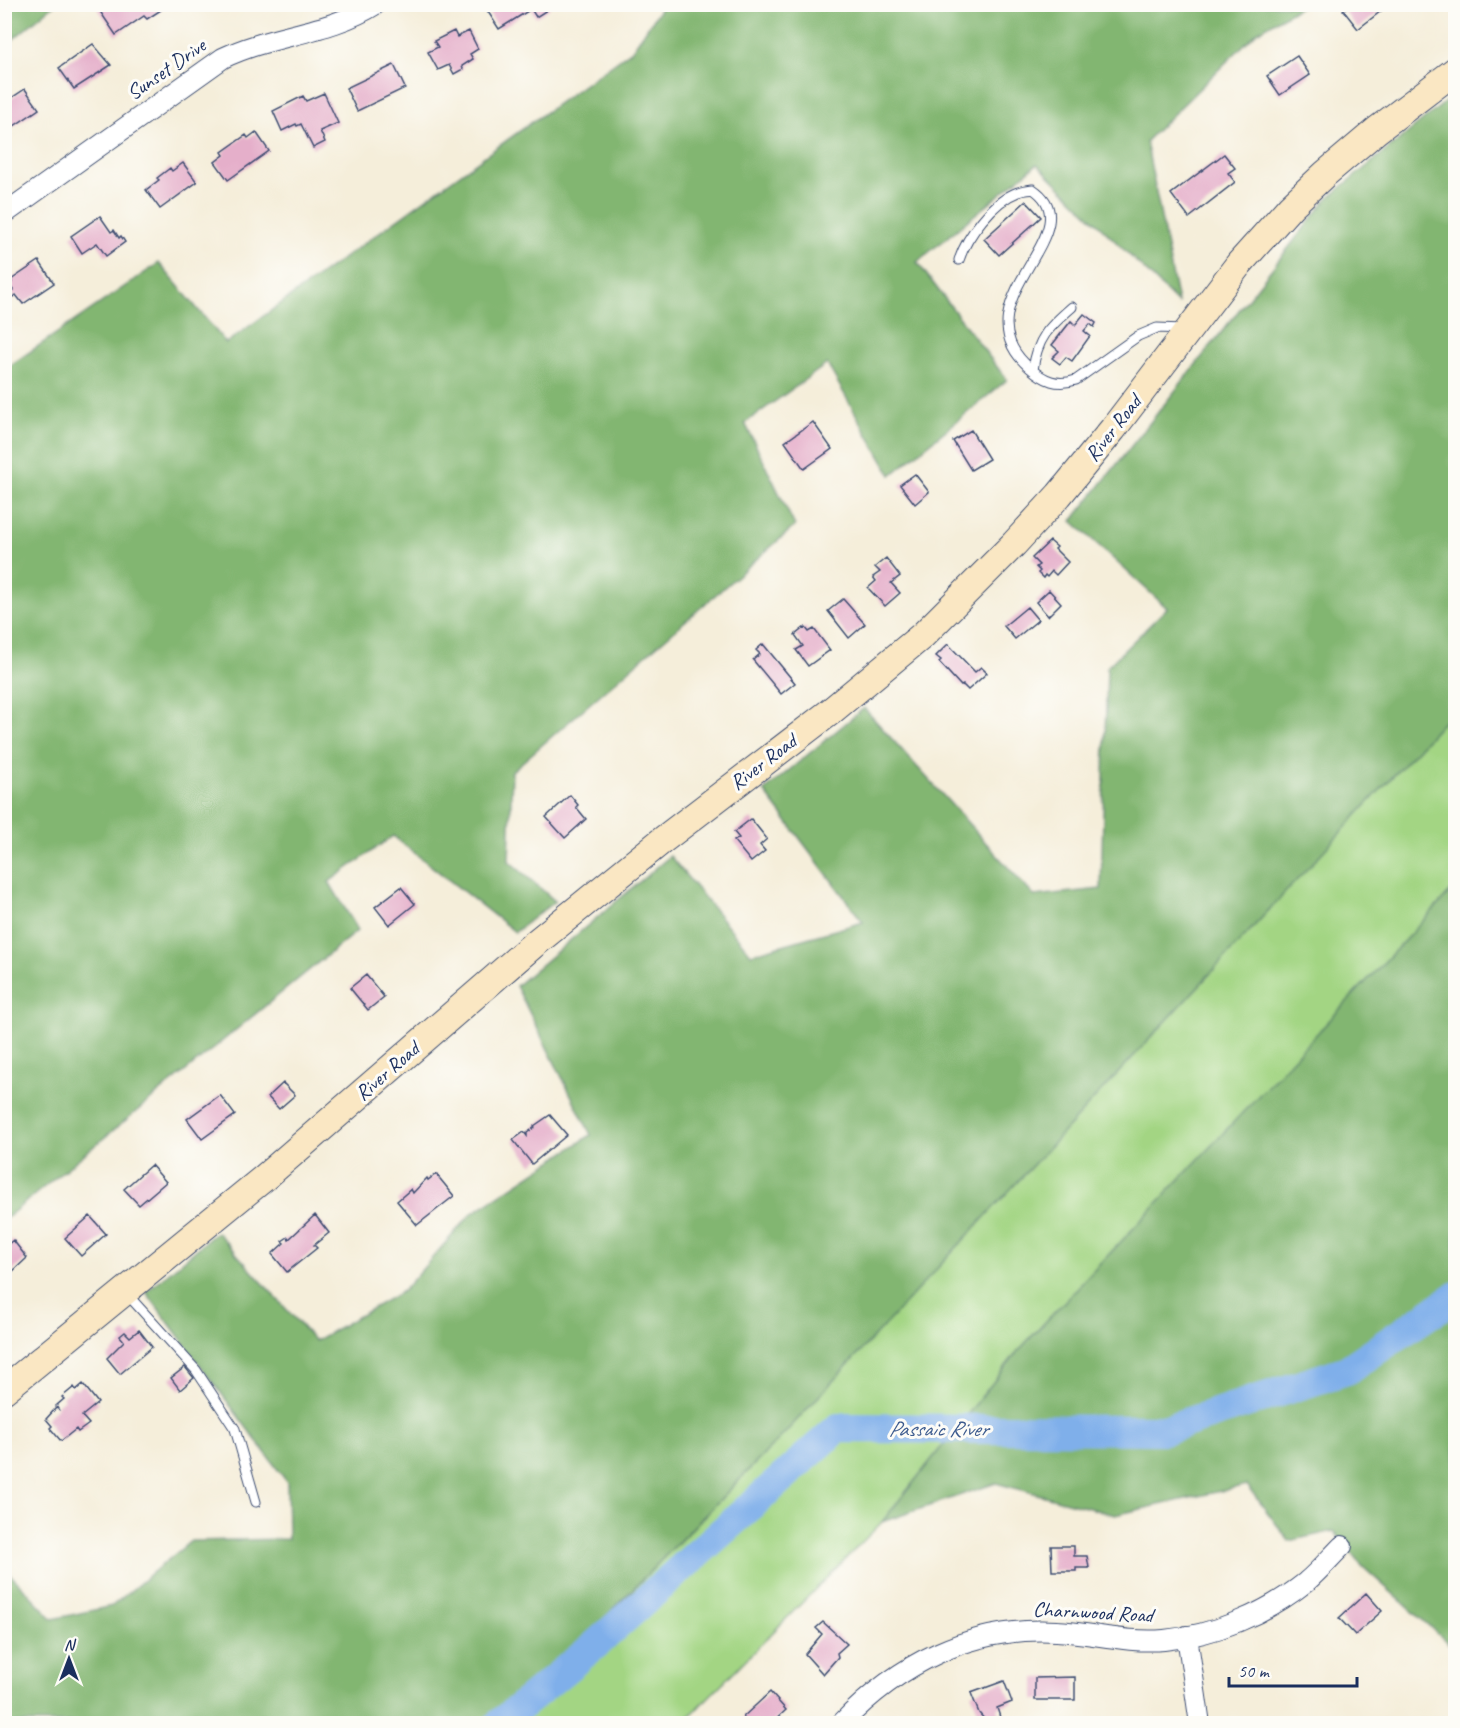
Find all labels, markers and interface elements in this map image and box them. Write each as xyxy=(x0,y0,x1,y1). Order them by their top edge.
street label: Sunset Drive xyxy=(121,31,212,106)
street label: River Road xyxy=(1079,387,1149,466)
street label: River Road xyxy=(724,727,804,796)
street label: River Road xyxy=(349,1034,427,1106)
water label: Passaic River xyxy=(889,1415,991,1443)
street label: Charnwood Road xyxy=(1032,1596,1156,1628)
north arrow xyxy=(39,1629,99,1689)
text: N xyxy=(64,1635,77,1655)
scale bar xyxy=(1229,1650,1356,1688)
text: 50 m xyxy=(1238,1660,1271,1682)

